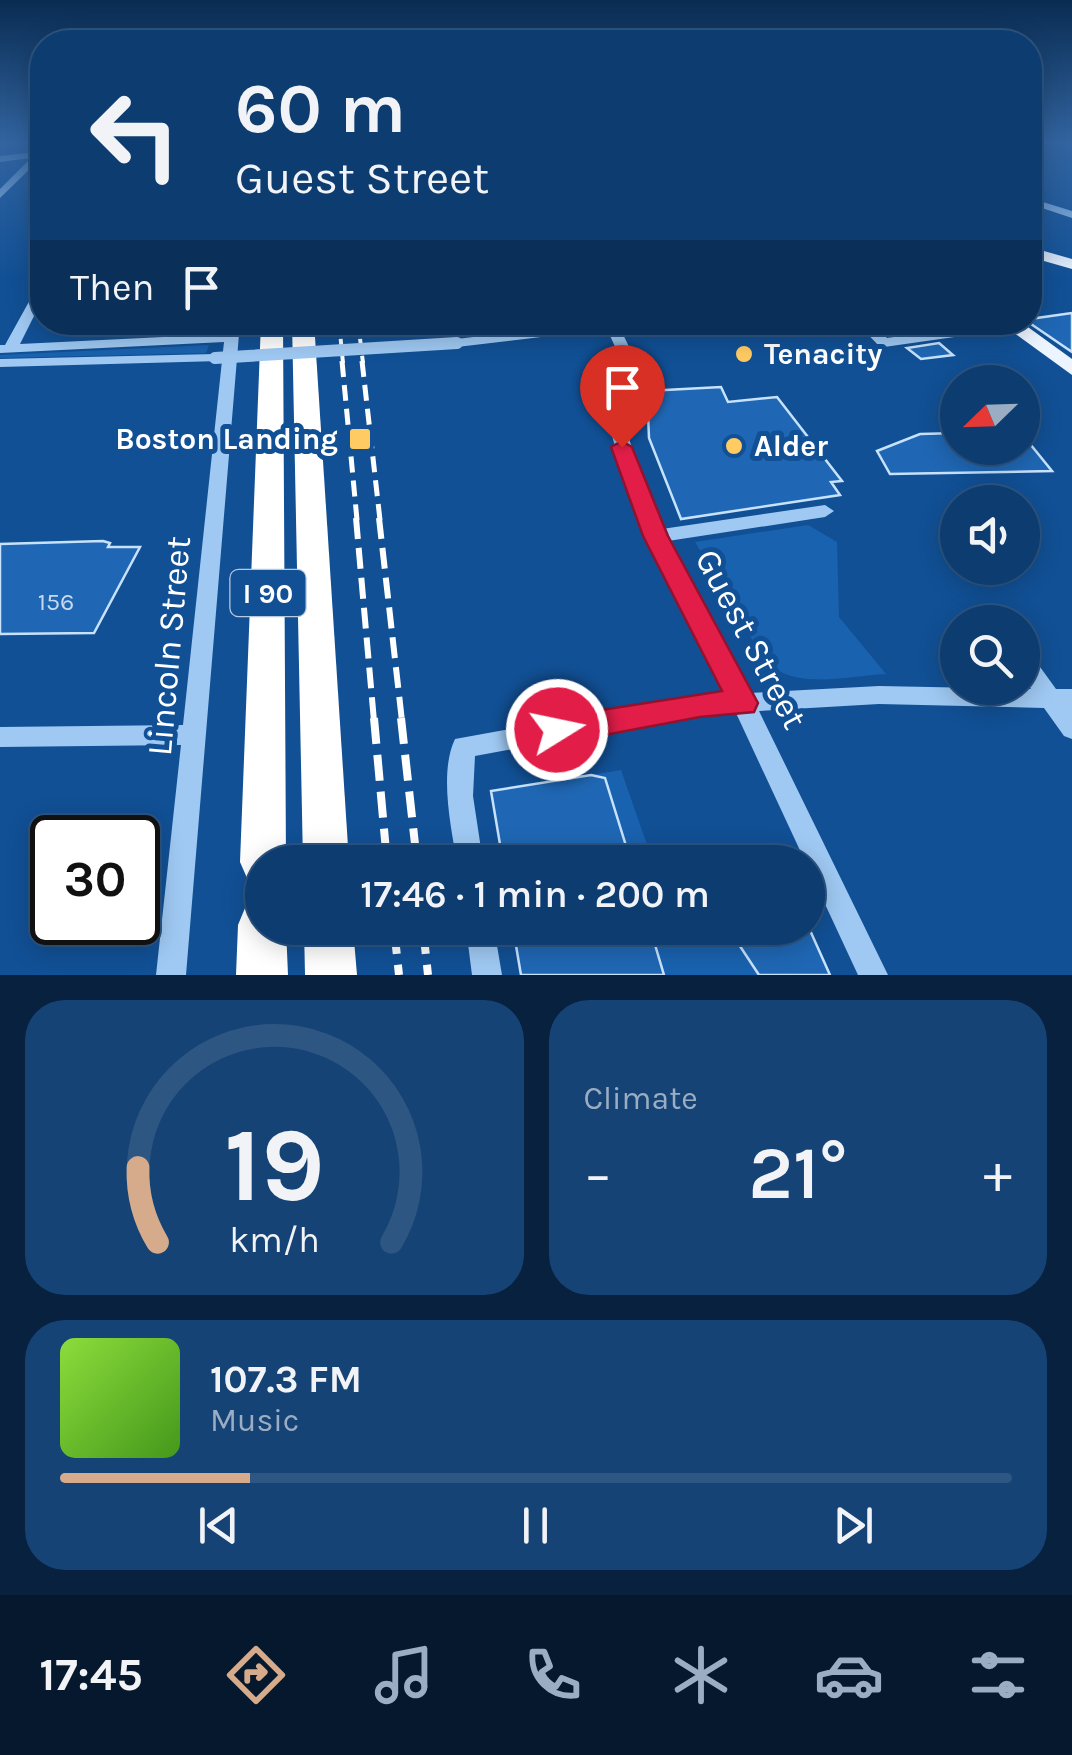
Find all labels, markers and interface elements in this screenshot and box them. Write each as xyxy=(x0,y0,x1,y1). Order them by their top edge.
text: 60 m xyxy=(235,68,406,150)
icon: left xyxy=(70,70,200,200)
text: Guest Street xyxy=(235,152,489,204)
icon: arrive xyxy=(174,260,229,315)
text: Then xyxy=(70,265,154,310)
place label: Tenacity xyxy=(764,336,882,372)
marker: Tenacity xyxy=(733,343,755,365)
pin xyxy=(580,345,665,448)
icon: arrive xyxy=(595,360,650,415)
north arrow xyxy=(940,365,1040,465)
map controls xyxy=(940,365,1040,705)
place label: Boston Landing xyxy=(115,421,338,457)
marker: Boston Landing xyxy=(347,426,373,452)
place label: Alder xyxy=(754,428,828,464)
marker: Alder xyxy=(723,435,745,457)
button: sound xyxy=(940,485,1040,585)
street label: Lincoln Street xyxy=(139,534,199,758)
street label: Guest Street xyxy=(687,542,815,736)
road number: I 90 xyxy=(230,570,306,616)
house number: 156 xyxy=(38,587,74,616)
button: search xyxy=(940,605,1040,705)
position arrow xyxy=(505,678,609,782)
speed limit sign: 30 xyxy=(30,815,160,945)
text: 17:46 · 1 min · 200 m xyxy=(360,872,710,917)
text: Climate xyxy=(584,1080,698,1117)
text: 19 xyxy=(224,1105,325,1226)
text: 21° xyxy=(748,1129,847,1217)
text: − xyxy=(584,1142,612,1206)
text: + xyxy=(983,1142,1012,1206)
text: km/h xyxy=(229,1219,320,1261)
text: 107.3 FM xyxy=(210,1357,362,1402)
text: Music xyxy=(210,1402,299,1439)
icon: previous xyxy=(191,1498,246,1553)
icon: pause xyxy=(508,1498,563,1553)
icon: next xyxy=(826,1498,881,1553)
icon: directions xyxy=(221,1640,291,1710)
icon: music xyxy=(369,1640,439,1710)
icon: phone xyxy=(518,1640,588,1710)
icon: climate xyxy=(666,1640,736,1710)
icon: car xyxy=(814,1640,884,1710)
icon: filters xyxy=(963,1640,1033,1710)
text: 17:45 xyxy=(39,1649,143,1701)

